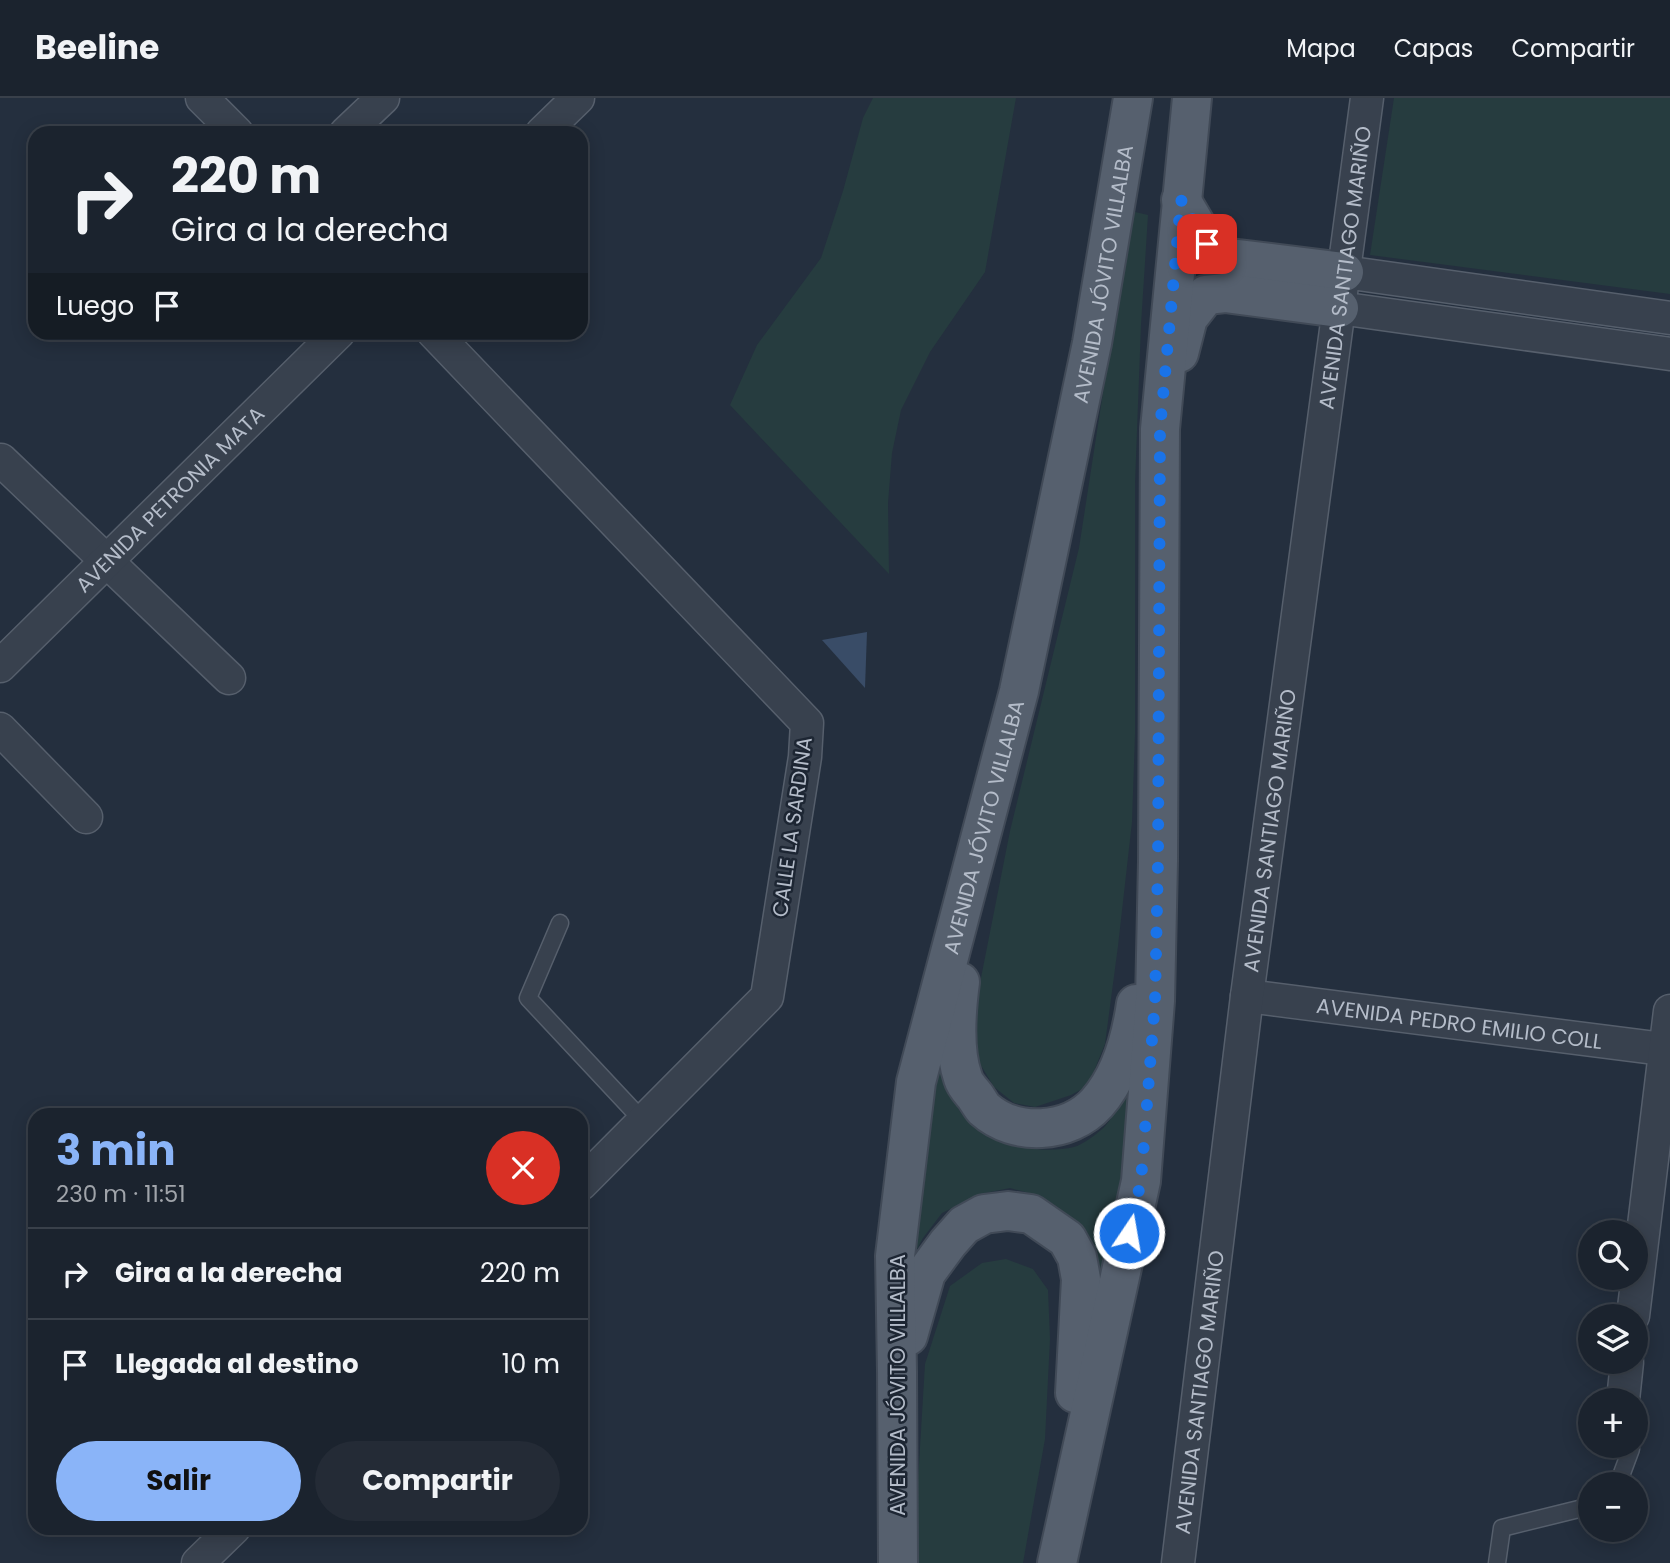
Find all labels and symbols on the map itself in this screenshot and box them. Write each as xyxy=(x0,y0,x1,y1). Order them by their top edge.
street label: AVENIDA SANTIAGO MARIÑO xyxy=(1311,124,1378,411)
street label: AVENIDA JÓVITO VILLALBA xyxy=(1065,143,1139,406)
pin xyxy=(1177,214,1237,274)
street label: AVENIDA PETRONIA MATA xyxy=(69,399,270,599)
street label: AVENIDA SANTIAGO MARIÑO xyxy=(1236,687,1302,974)
street label: AVENIDA JÓVITO VILLALBA xyxy=(936,697,1031,957)
street label: CALLE LA SARDINA xyxy=(765,735,819,919)
street label: AVENIDA PEDRO EMILIO COLL xyxy=(1315,990,1604,1056)
position arrow xyxy=(1092,1196,1166,1270)
street label: AVENIDA SANTIAGO MARIÑO xyxy=(1167,1249,1230,1536)
street label: AVENIDA JÓVITO VILLALBA xyxy=(883,1254,912,1516)

